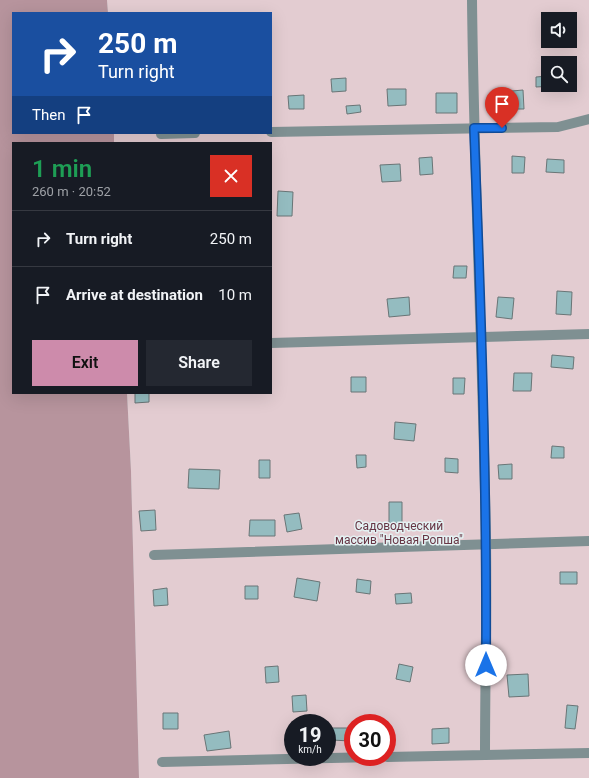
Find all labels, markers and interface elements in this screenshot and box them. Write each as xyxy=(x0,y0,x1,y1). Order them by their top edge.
map controls xyxy=(541,12,577,92)
button: sound xyxy=(541,12,577,48)
text: 250 m xyxy=(98,27,177,60)
icon: right xyxy=(32,28,84,80)
button: search xyxy=(541,56,577,92)
text: Turn right xyxy=(98,61,175,82)
pin xyxy=(485,87,519,128)
icon: arrive xyxy=(491,93,513,115)
icon: arrive xyxy=(73,104,95,126)
text: Then xyxy=(32,106,65,124)
text: 1 min xyxy=(32,155,92,183)
button: close xyxy=(210,155,252,197)
text: 260 m · 20:52 xyxy=(32,184,111,199)
icon: right xyxy=(32,228,54,250)
text: Turn right xyxy=(66,230,132,248)
text: 250 m xyxy=(210,230,252,248)
icon: arrive xyxy=(32,284,54,306)
text: Arrive at destination xyxy=(66,286,203,304)
text: 10 m xyxy=(218,286,252,304)
button: Exit xyxy=(32,340,138,386)
button: Share xyxy=(146,340,252,386)
park label: Садоводческий массив "Новая Ропша" xyxy=(335,519,463,547)
position arrow xyxy=(465,644,507,686)
speed limit sign: 30 xyxy=(344,714,396,766)
text: 19 xyxy=(299,723,321,747)
text: km/h xyxy=(298,744,322,755)

